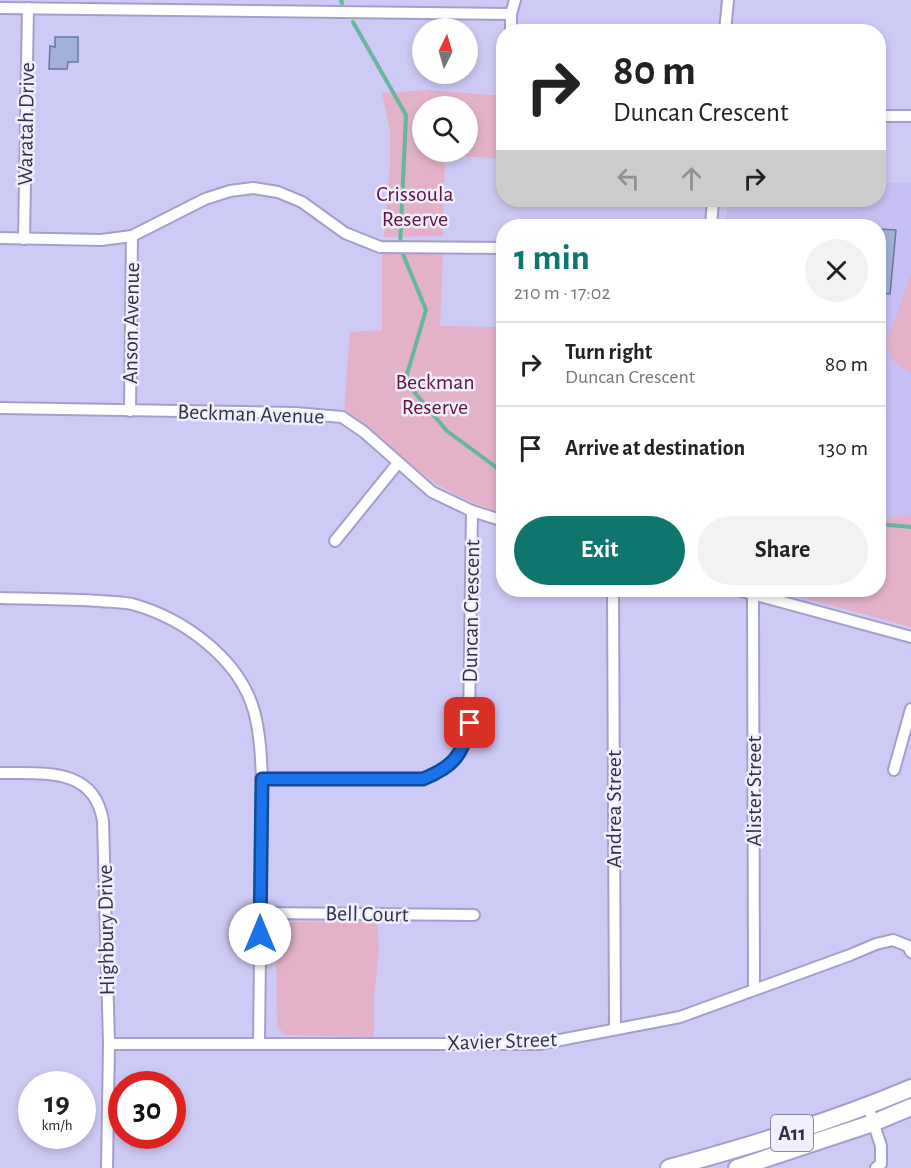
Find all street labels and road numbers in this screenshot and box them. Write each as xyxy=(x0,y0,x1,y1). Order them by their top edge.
street label: Waratah Drive xyxy=(14,62,38,186)
street label: Anson Avenue xyxy=(119,262,143,384)
street label: Beckman Avenue xyxy=(177,400,325,428)
street label: Duncan Crescent xyxy=(459,539,483,683)
street label: Alister Street xyxy=(743,736,765,847)
street label: Andrea Street xyxy=(603,750,625,868)
street label: Highbury Drive xyxy=(94,864,118,996)
street label: Bell Court xyxy=(325,902,409,926)
street label: Xavier Street xyxy=(447,1028,557,1054)
road number: A11 xyxy=(771,1115,813,1151)

